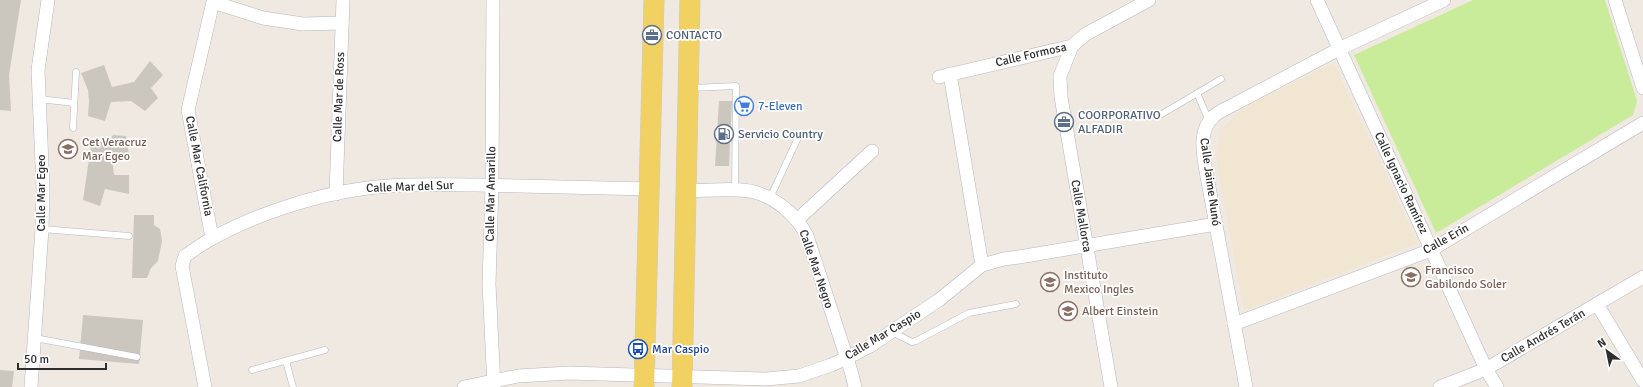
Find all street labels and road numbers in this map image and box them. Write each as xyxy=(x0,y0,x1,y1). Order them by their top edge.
street label: Calle Formosa xyxy=(994,40,1068,70)
street label: Calle Mar de Ross xyxy=(330,52,348,142)
street label: Calle Mar California xyxy=(182,115,216,217)
street label: Calle Ignacio Ramírez xyxy=(1371,130,1431,236)
street label: Calle Jaime Nunó xyxy=(1196,137,1224,227)
street label: Calle Mar Amarillo xyxy=(483,146,499,242)
street label: Calle Mar Egeo xyxy=(34,155,49,231)
street label: Calle Mar del Sur xyxy=(366,178,455,196)
street label: Calle Mallorca xyxy=(1067,179,1095,253)
street label: Calle Erín xyxy=(1421,220,1471,258)
street label: Calle Mar Negro xyxy=(795,228,837,310)
street label: Calle Mar Caspio xyxy=(842,306,924,364)
street label: Calle Andrés Terán xyxy=(1498,306,1588,366)

